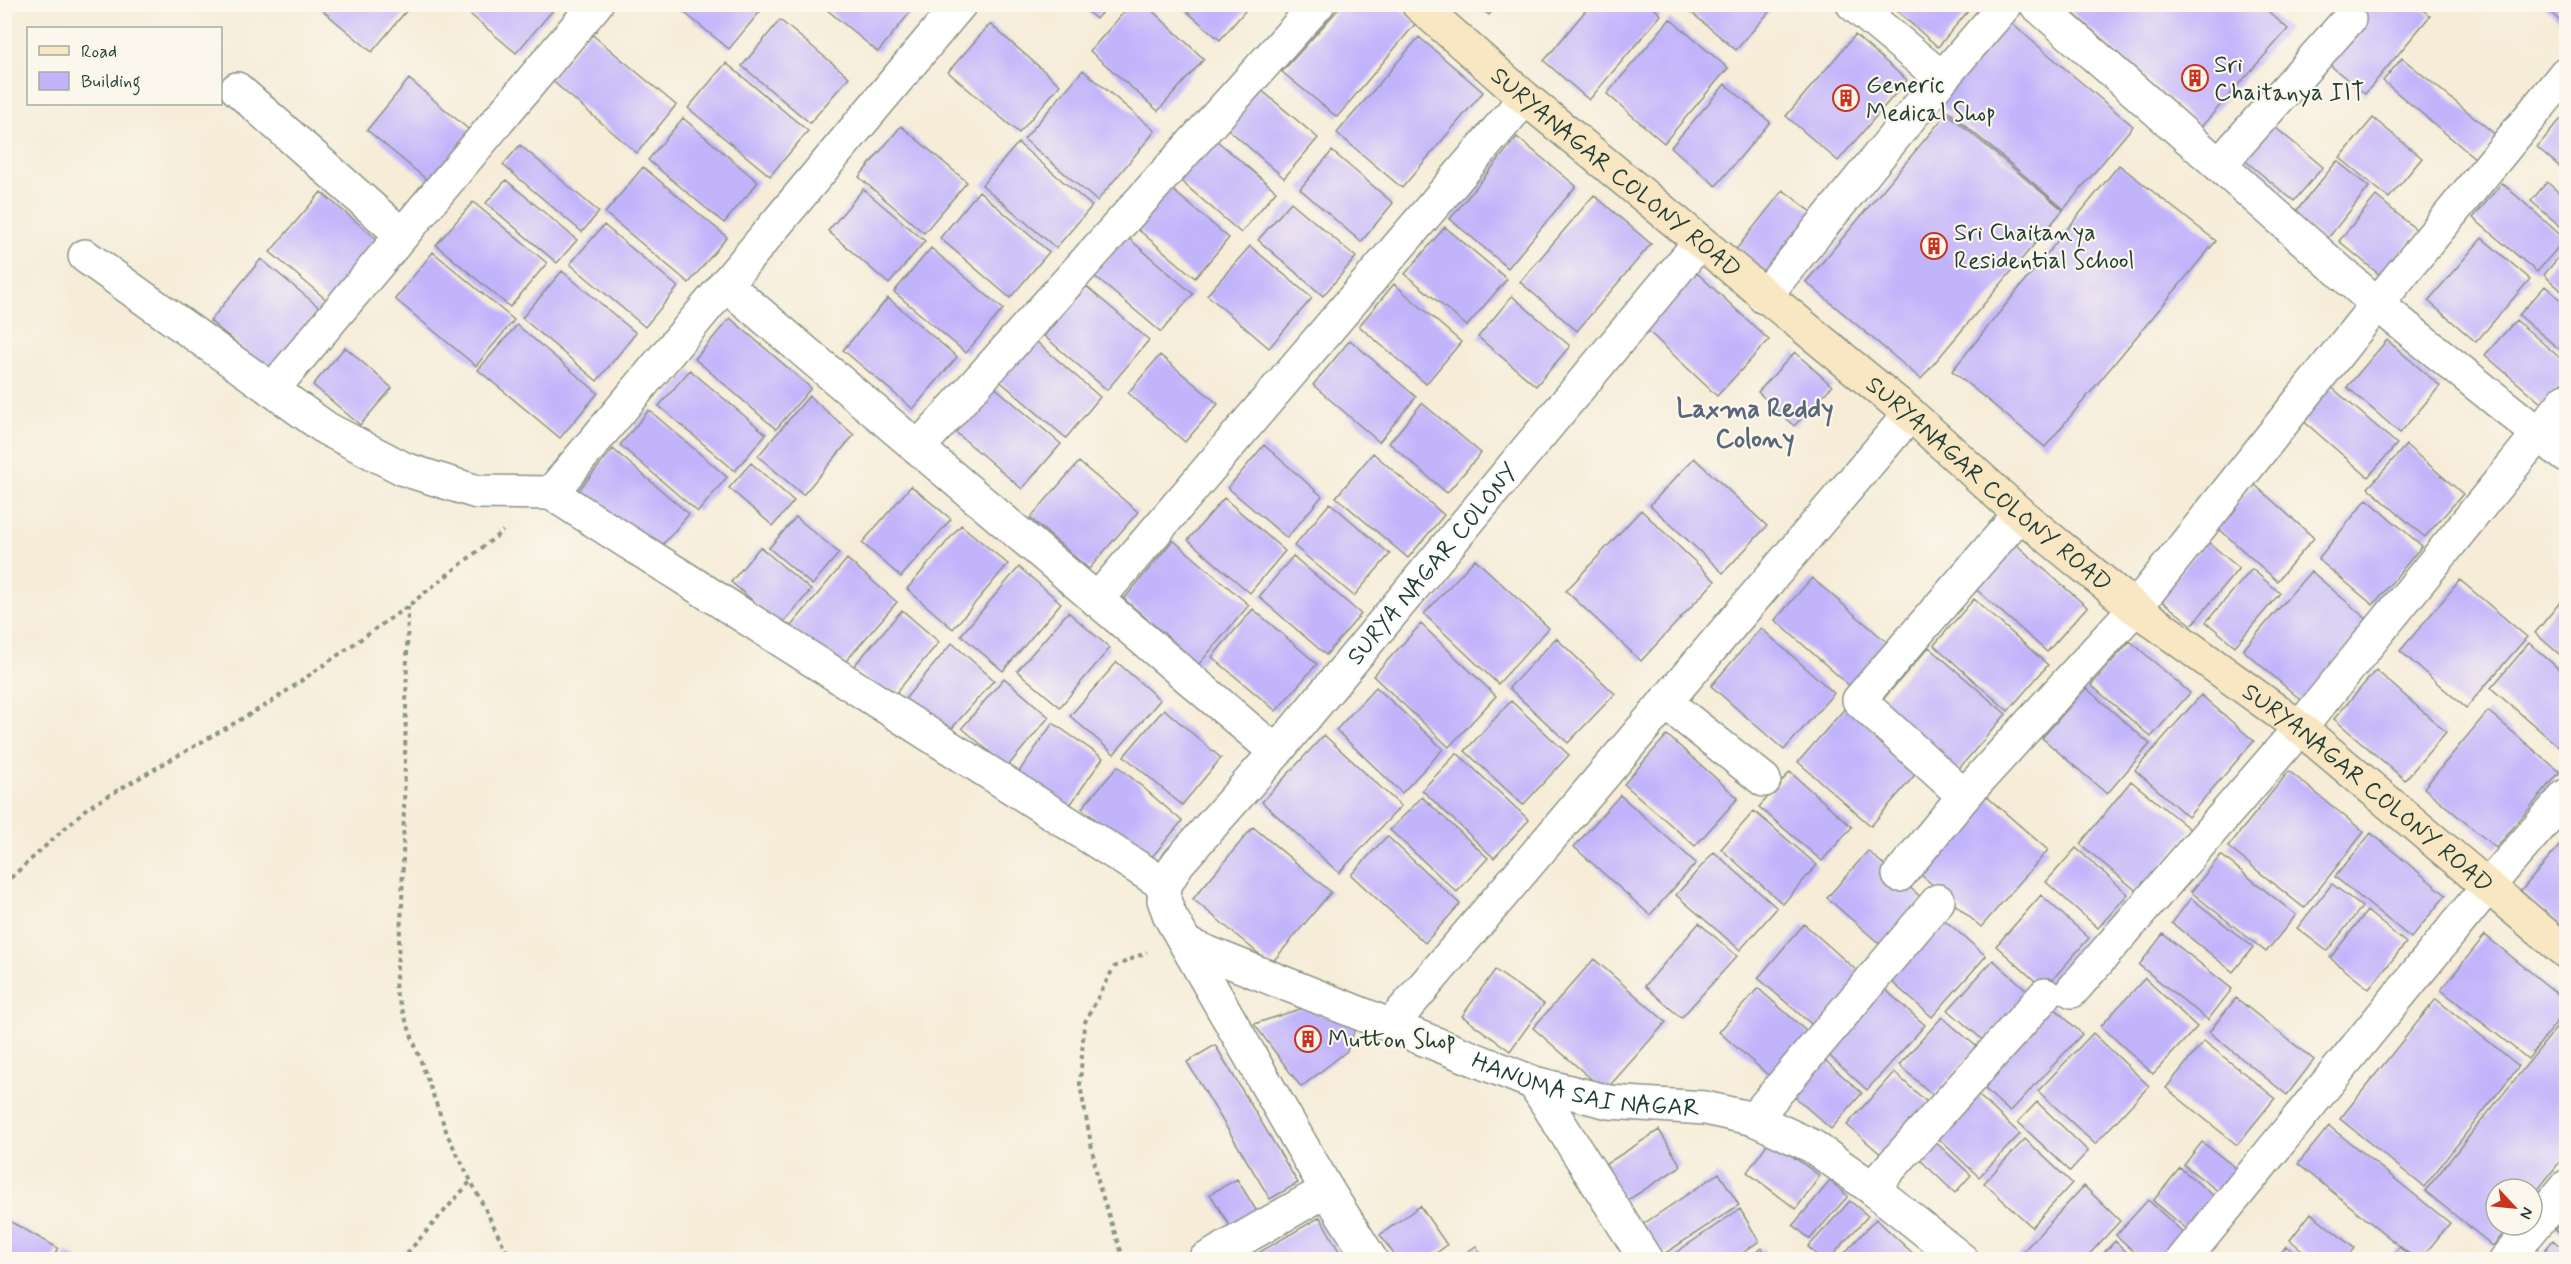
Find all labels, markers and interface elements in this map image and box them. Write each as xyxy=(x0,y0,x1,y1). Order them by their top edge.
legend xyxy=(27,27,222,105)
text: Road xyxy=(81,40,117,64)
place label: Sri Chaitanya IIT xyxy=(2214,50,2365,109)
street label: SURYANAGAR COLONY ROAD xyxy=(1484,61,1747,286)
building icon: Sri Chaitanya IIT xyxy=(2180,63,2210,93)
text: Building xyxy=(81,70,141,96)
place label: Generic Medical Shop xyxy=(1866,70,1996,129)
building icon: Generic Medical Shop xyxy=(1831,83,1861,113)
place label: Sri Chaitanya Residential School xyxy=(1954,218,2134,277)
building icon: Sri Chaitanya Residential School xyxy=(1919,231,1949,261)
street label: SURYANAGAR COLONY ROAD xyxy=(1859,370,2118,600)
district label: Laxma Reddy Colony xyxy=(1677,393,1833,457)
street label: SURYA NAGAR COLONY xyxy=(1341,458,1526,672)
street label: SURYANAGAR COLONY ROAD xyxy=(2236,677,2499,901)
building icon: Mutton Shop xyxy=(1293,1024,1323,1054)
place label: Mutton Shop xyxy=(1328,1025,1456,1056)
street label: HANUMA SAI NAGAR xyxy=(1467,1046,1701,1125)
north arrow xyxy=(2484,1177,2544,1237)
text: N xyxy=(2514,1204,2538,1222)

